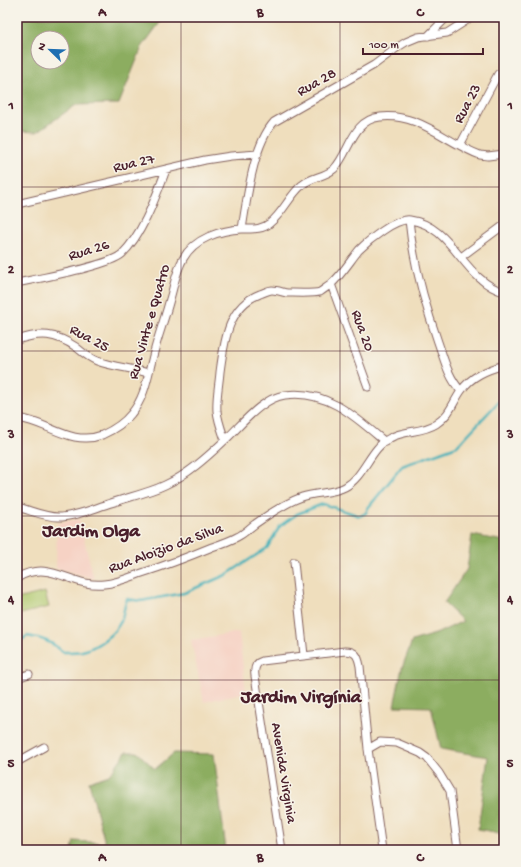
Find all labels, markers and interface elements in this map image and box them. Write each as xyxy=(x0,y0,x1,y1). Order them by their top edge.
text: A xyxy=(97,6,107,21)
text: B xyxy=(256,6,265,21)
text: C xyxy=(415,6,425,21)
north arrow xyxy=(30,30,70,70)
scale bar xyxy=(363,30,483,56)
text: 100 m xyxy=(368,39,399,53)
text: N xyxy=(36,41,50,53)
street label: Rua 28 xyxy=(294,65,340,101)
street label: Rua 23 xyxy=(450,81,486,127)
text: 1 xyxy=(7,99,14,114)
text: 1 xyxy=(506,99,513,114)
street label: Rua 27 xyxy=(112,150,158,177)
street label: Rua 26 xyxy=(66,236,112,266)
street label: Rua Vinte e Quatro xyxy=(125,262,175,382)
text: 2 xyxy=(8,263,15,278)
text: 2 xyxy=(507,263,514,278)
street label: Rua 20 xyxy=(346,308,378,355)
street label: Rua 25 xyxy=(66,321,112,357)
text: 3 xyxy=(7,428,15,443)
text: 3 xyxy=(506,428,514,443)
street label: Rua Aloizio da Silva xyxy=(106,520,226,578)
district label: Jardim Olga xyxy=(41,521,141,544)
text: 4 xyxy=(7,593,15,608)
text: 4 xyxy=(506,593,514,608)
district label: Jardim Virgínia xyxy=(240,687,363,710)
street label: Avenida Virginia xyxy=(266,721,300,825)
text: 5 xyxy=(8,757,15,772)
text: 5 xyxy=(507,757,514,772)
text: A xyxy=(97,851,107,866)
text: B xyxy=(256,851,265,866)
text: C xyxy=(415,851,425,866)

